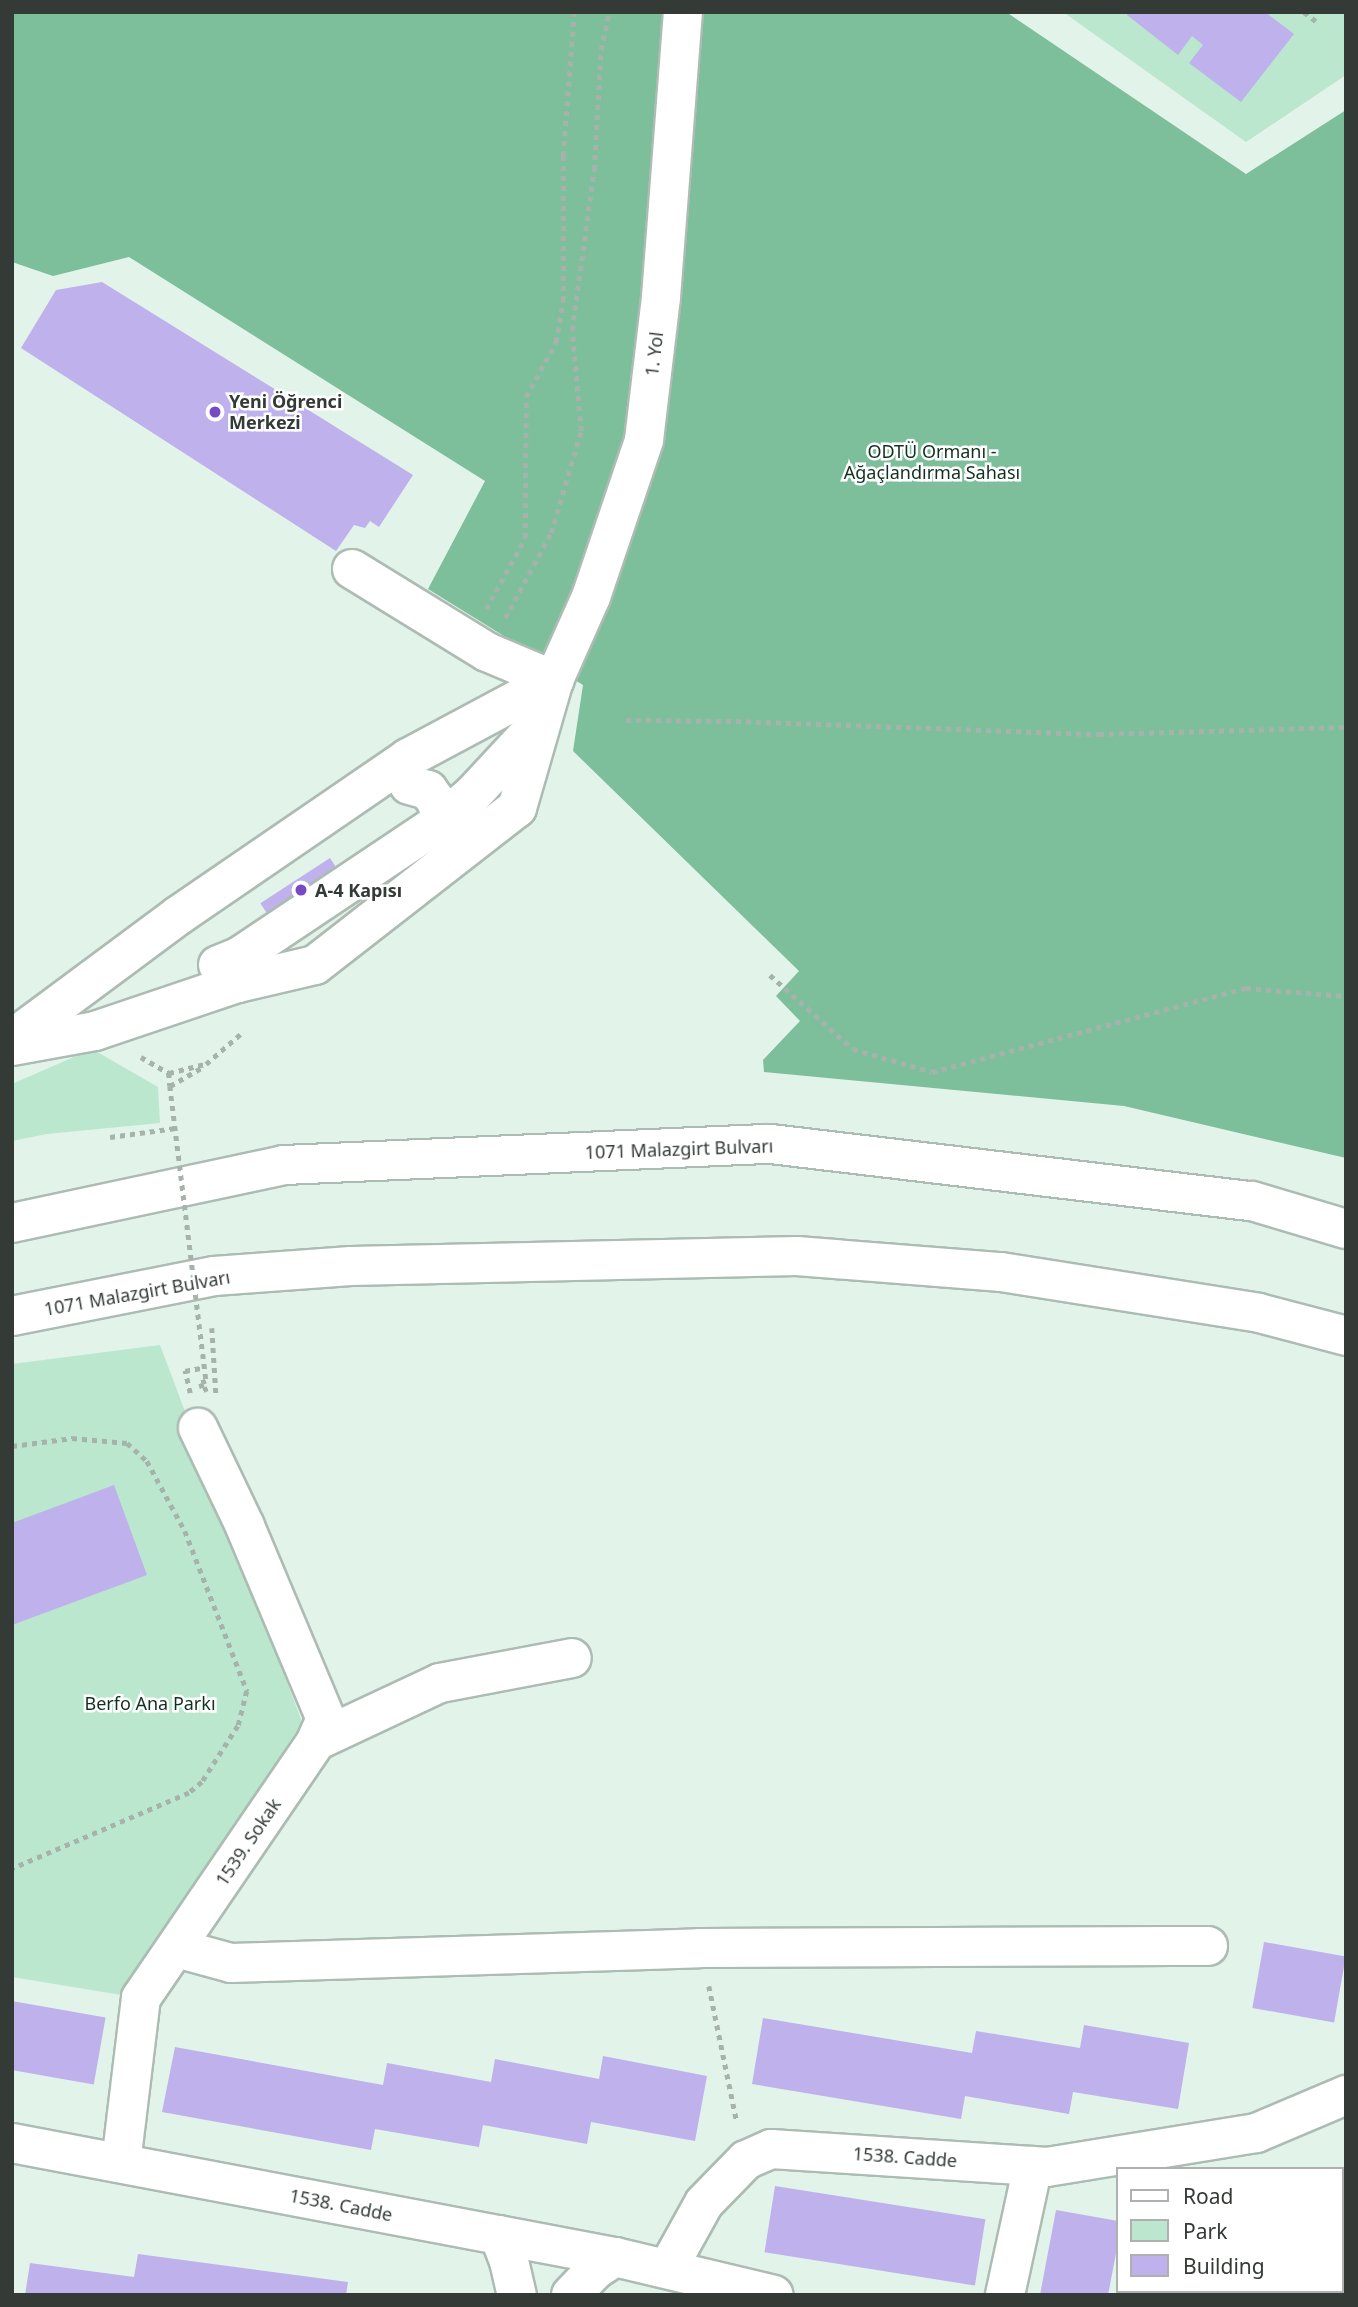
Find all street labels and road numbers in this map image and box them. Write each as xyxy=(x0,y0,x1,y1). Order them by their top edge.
street label: 1. Yol xyxy=(641,331,667,377)
street label: 1071 Malazgirt Bulvarı xyxy=(584,1135,774,1163)
street label: 1071 Malazgirt Bulvarı xyxy=(42,1266,232,1320)
street label: 1539. Sokak xyxy=(211,1794,285,1890)
street label: 1538. Cadde xyxy=(852,2143,958,2171)
street label: 1538. Cadde xyxy=(288,2184,394,2226)

